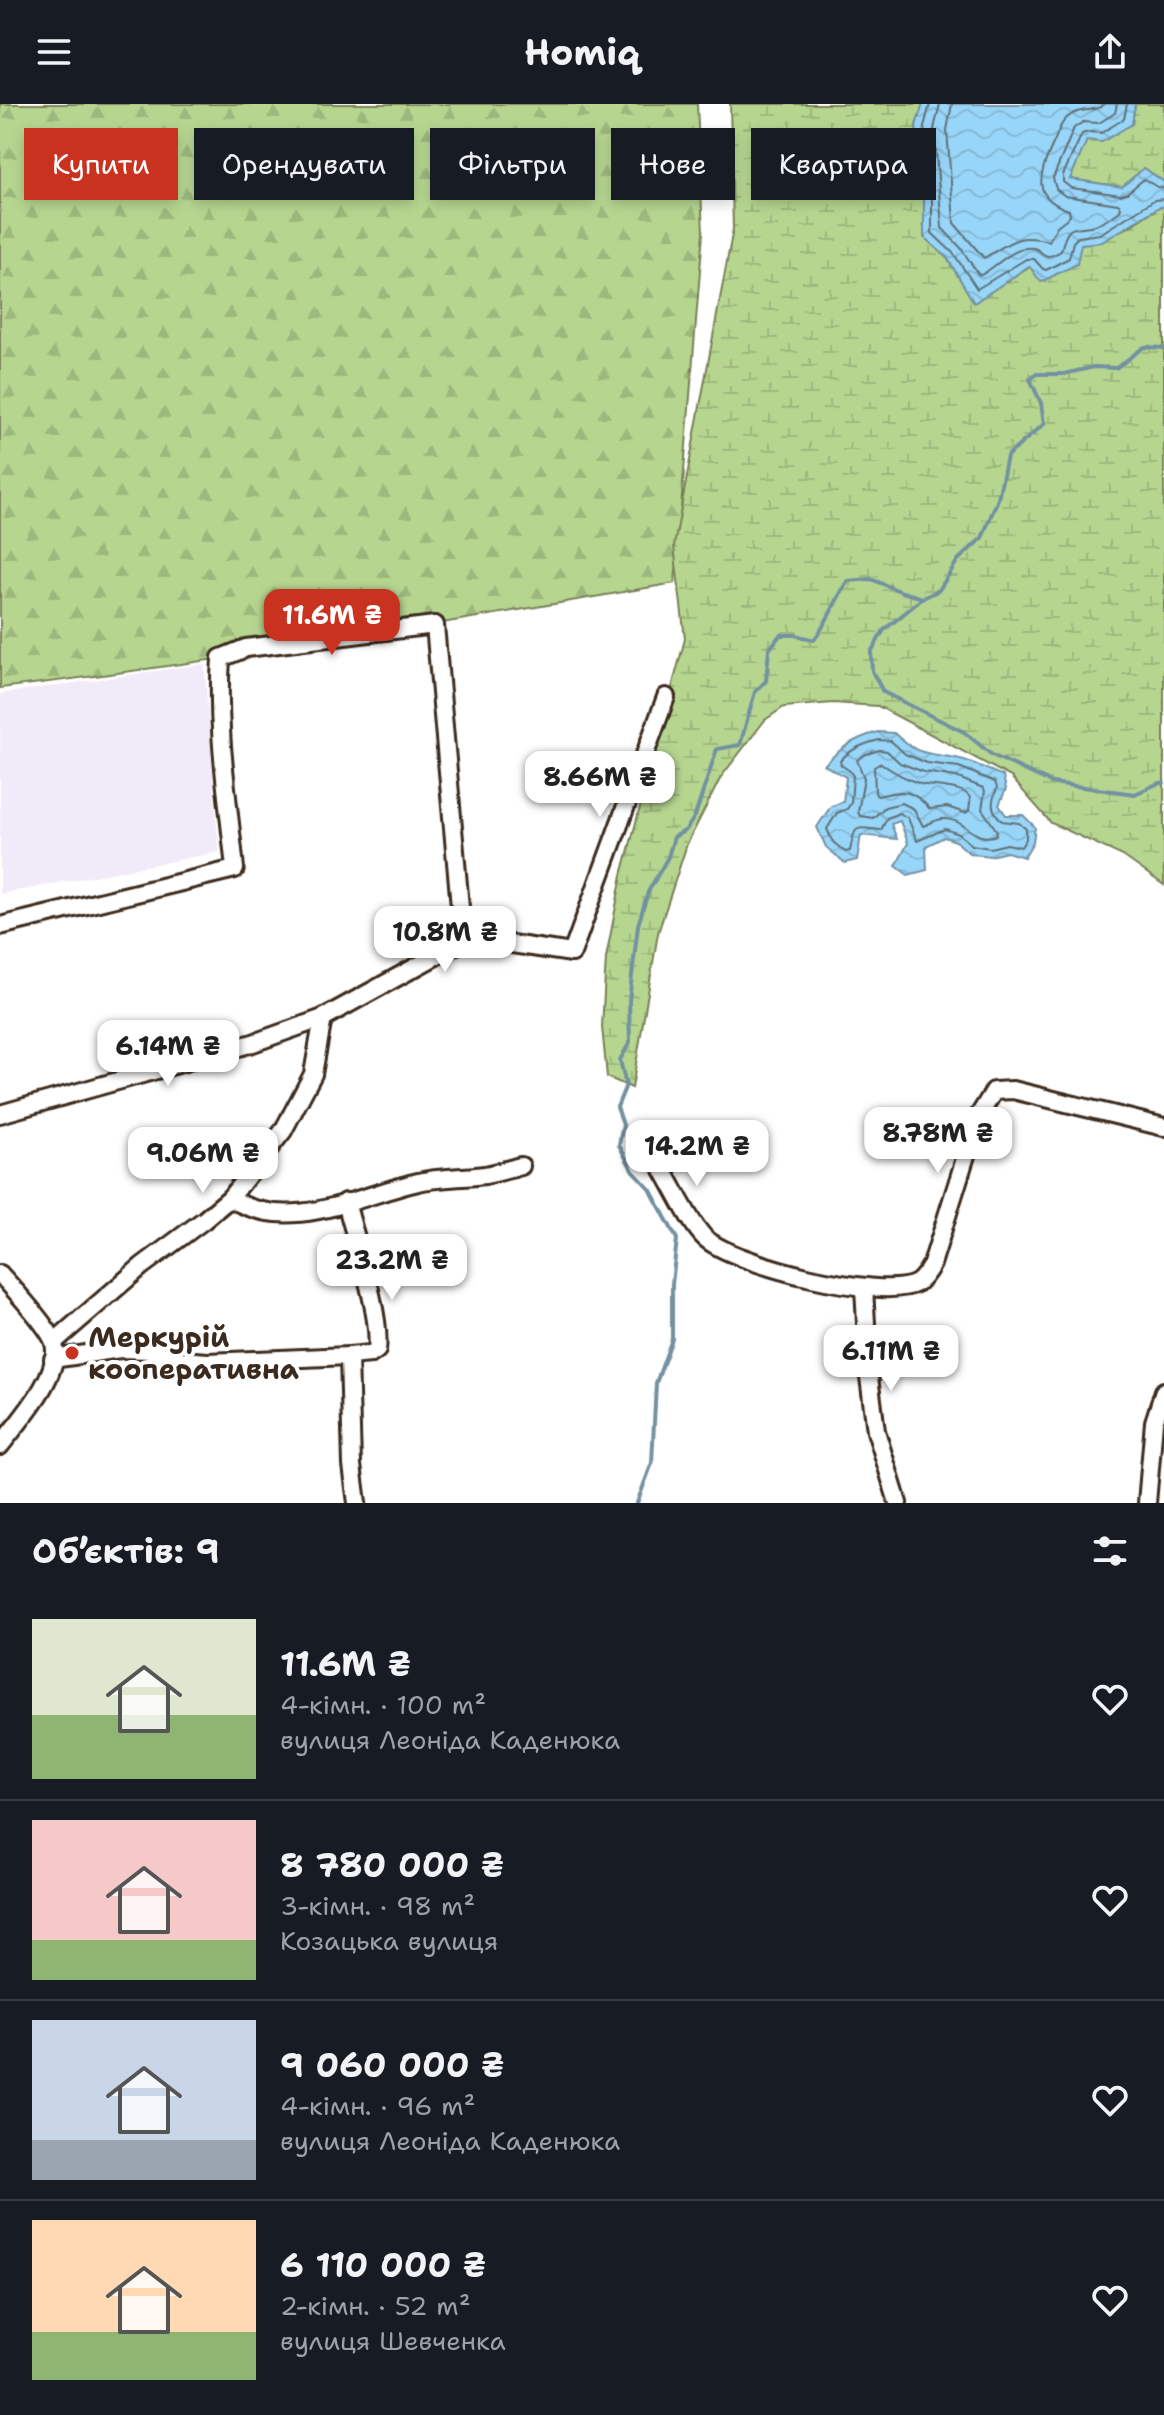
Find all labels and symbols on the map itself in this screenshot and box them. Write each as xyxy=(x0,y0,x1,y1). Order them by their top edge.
pin: 11.6M ₴ xyxy=(258,589,406,657)
pin: 8.66M ₴ xyxy=(526,751,674,819)
pin: 10.8M ₴ xyxy=(371,906,519,974)
pin: 6.14M ₴ xyxy=(94,1020,242,1088)
pin: 8.78M ₴ xyxy=(864,1107,1012,1175)
pin: 14.2M ₴ xyxy=(623,1120,771,1188)
pin: 9.06M ₴ xyxy=(129,1127,277,1195)
pin: 23.2M ₴ xyxy=(318,1234,466,1302)
place label: Меркурій кооперативна xyxy=(88,1318,299,1388)
pin: 6.11M ₴ xyxy=(817,1325,965,1393)
marker: Меркурій кооперативна xyxy=(63,1344,81,1362)

